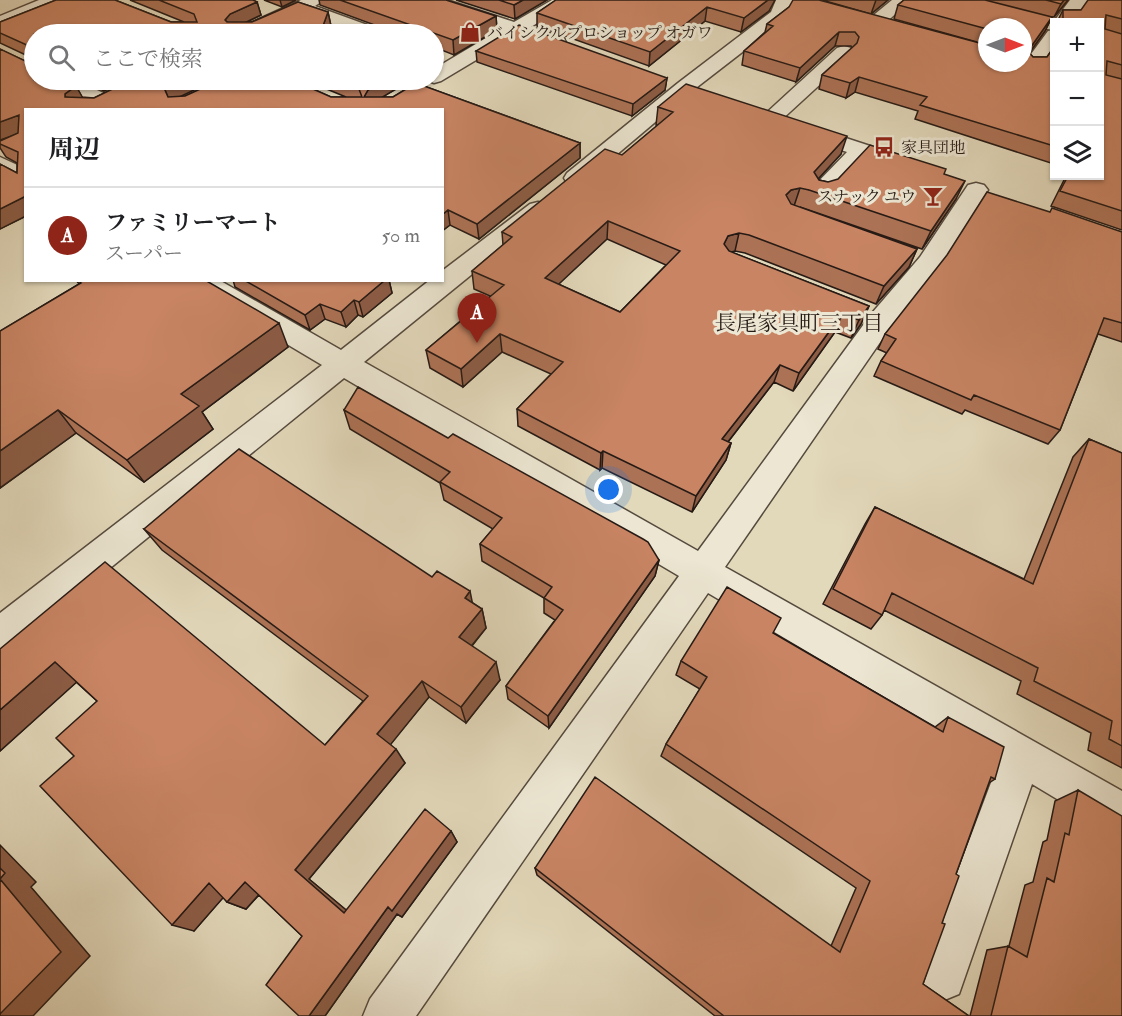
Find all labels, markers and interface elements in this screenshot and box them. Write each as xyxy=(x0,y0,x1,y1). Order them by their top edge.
north arrow xyxy=(978,18,1032,72)
map controls xyxy=(1050,18,1104,180)
button: + xyxy=(1050,18,1104,72)
shop icon: バイシクルプロショップ オガワ xyxy=(458,20,482,44)
place label: バイシクルプロショップ オガワ xyxy=(487,23,713,43)
search box xyxy=(24,24,444,90)
icon: search xyxy=(45,41,78,74)
text: ここで検索 xyxy=(93,45,203,73)
button: − xyxy=(1050,72,1104,126)
button: layers xyxy=(1050,126,1104,180)
text: 周辺 xyxy=(48,134,100,166)
bus stop icon: 家具団地 xyxy=(872,135,896,159)
place label: 家具団地 xyxy=(901,138,965,158)
bar icon: スナック ユウ xyxy=(921,184,945,208)
place label: スナック ユウ xyxy=(817,187,916,207)
text: ファミリーマート xyxy=(105,209,281,237)
text: A xyxy=(61,223,74,248)
text: 50 m xyxy=(381,223,420,248)
text: スーパー xyxy=(105,241,183,266)
pin: A xyxy=(458,294,496,343)
district label: 長尾家具町三丁目 xyxy=(715,310,883,337)
your location xyxy=(594,475,623,504)

